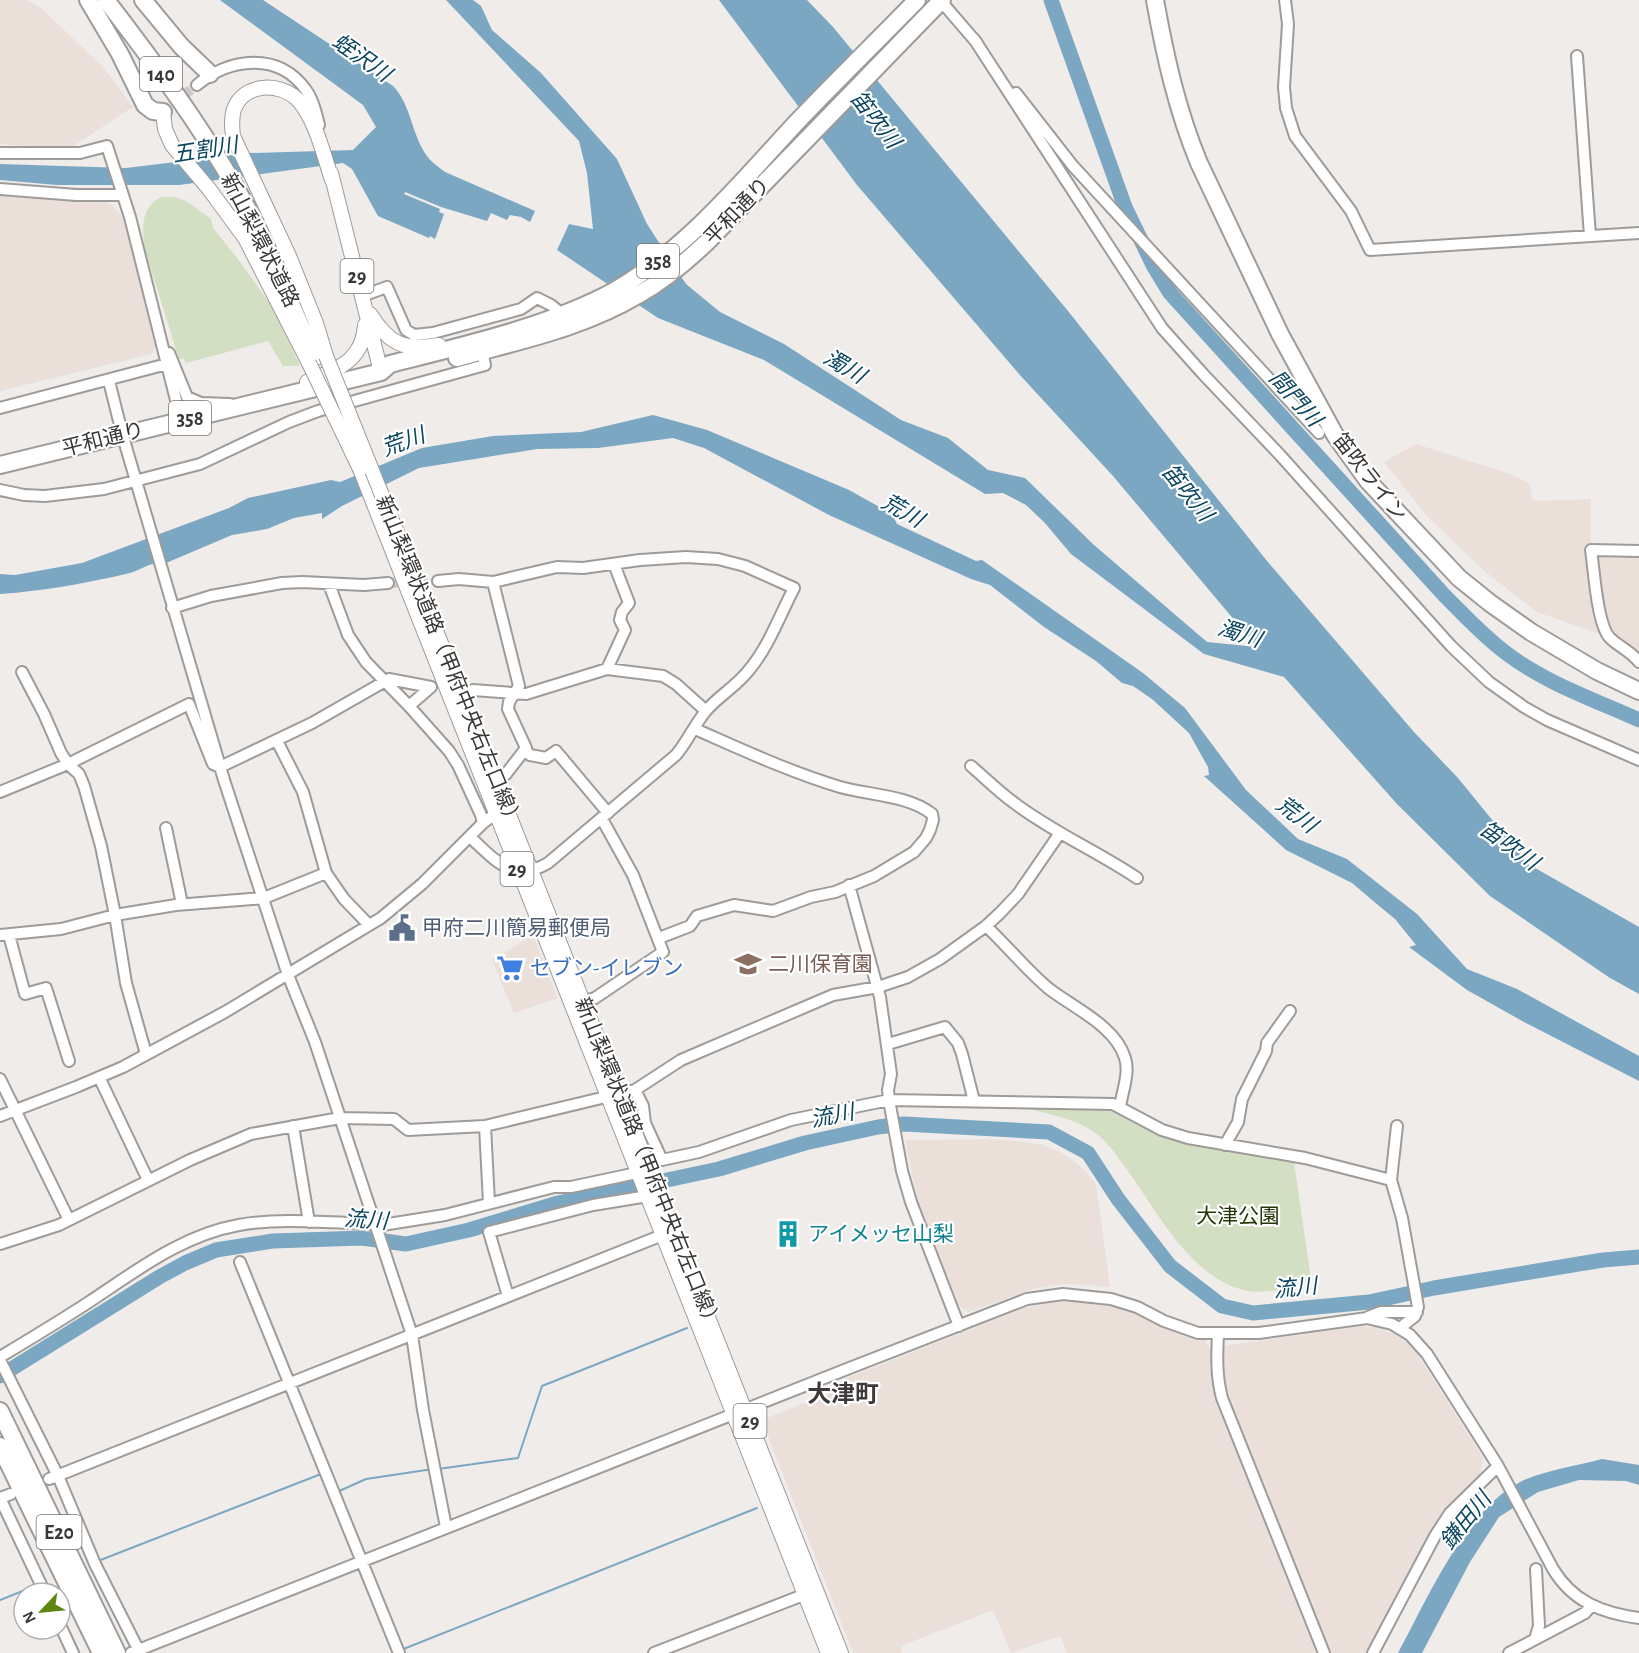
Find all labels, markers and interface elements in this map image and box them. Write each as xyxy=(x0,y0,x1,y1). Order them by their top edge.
water label: 蛭沢川 xyxy=(328,29,397,87)
road number: 140 xyxy=(140,57,182,91)
water label: 笛吹川 xyxy=(846,86,906,154)
water label: 五割川 xyxy=(171,133,241,166)
street label: 新山梨環状道路 xyxy=(217,170,303,310)
street label: 平和通り xyxy=(700,173,774,249)
road number: 358 xyxy=(637,244,679,278)
road number: 29 xyxy=(340,259,374,293)
water label: 濁川 xyxy=(820,345,871,389)
water label: 間門川 xyxy=(1265,367,1327,432)
road number: 358 xyxy=(169,401,211,435)
street label: 平和通り xyxy=(60,418,146,460)
water label: 荒川 xyxy=(379,422,430,460)
street label: 笛吹ライン xyxy=(1329,429,1411,525)
water label: 笛吹川 xyxy=(1158,459,1219,527)
water label: 荒川 xyxy=(878,489,929,532)
street label: 新山梨環状道路（甲府中央右左口線） xyxy=(372,492,526,832)
water label: 濁川 xyxy=(1215,616,1266,652)
water label: 荒川 xyxy=(1272,792,1323,838)
water label: 笛吹川 xyxy=(1476,817,1545,875)
road number: 29 xyxy=(500,852,534,886)
public building icon: 甲府二川簡易郵便局 xyxy=(387,913,417,943)
place label: 甲府二川簡易郵便局 xyxy=(422,917,611,939)
school or university icon: 二川保育園 xyxy=(733,949,763,979)
supermarket icon: セブン-イレブン xyxy=(495,953,525,983)
place label: 二川保育園 xyxy=(768,953,873,975)
place label: セブン-イレブン xyxy=(530,956,683,979)
street label: 新山梨環状道路（甲府中央右左口線） xyxy=(571,994,725,1334)
water label: 流川 xyxy=(808,1100,858,1131)
park label: 大津公園 xyxy=(1196,1205,1280,1227)
water label: 流川 xyxy=(343,1206,391,1233)
building icon: アイメッセ山梨 xyxy=(773,1219,803,1249)
place label: アイメッセ山梨 xyxy=(808,1223,954,1245)
water label: 流川 xyxy=(1272,1274,1320,1301)
district label: 大津町 xyxy=(807,1381,879,1407)
road number: 29 xyxy=(734,1404,766,1438)
water label: 鎌田川 xyxy=(1436,1486,1496,1553)
road number: E20 xyxy=(36,1515,82,1549)
north arrow xyxy=(12,1581,72,1641)
text: N xyxy=(20,1609,39,1626)

